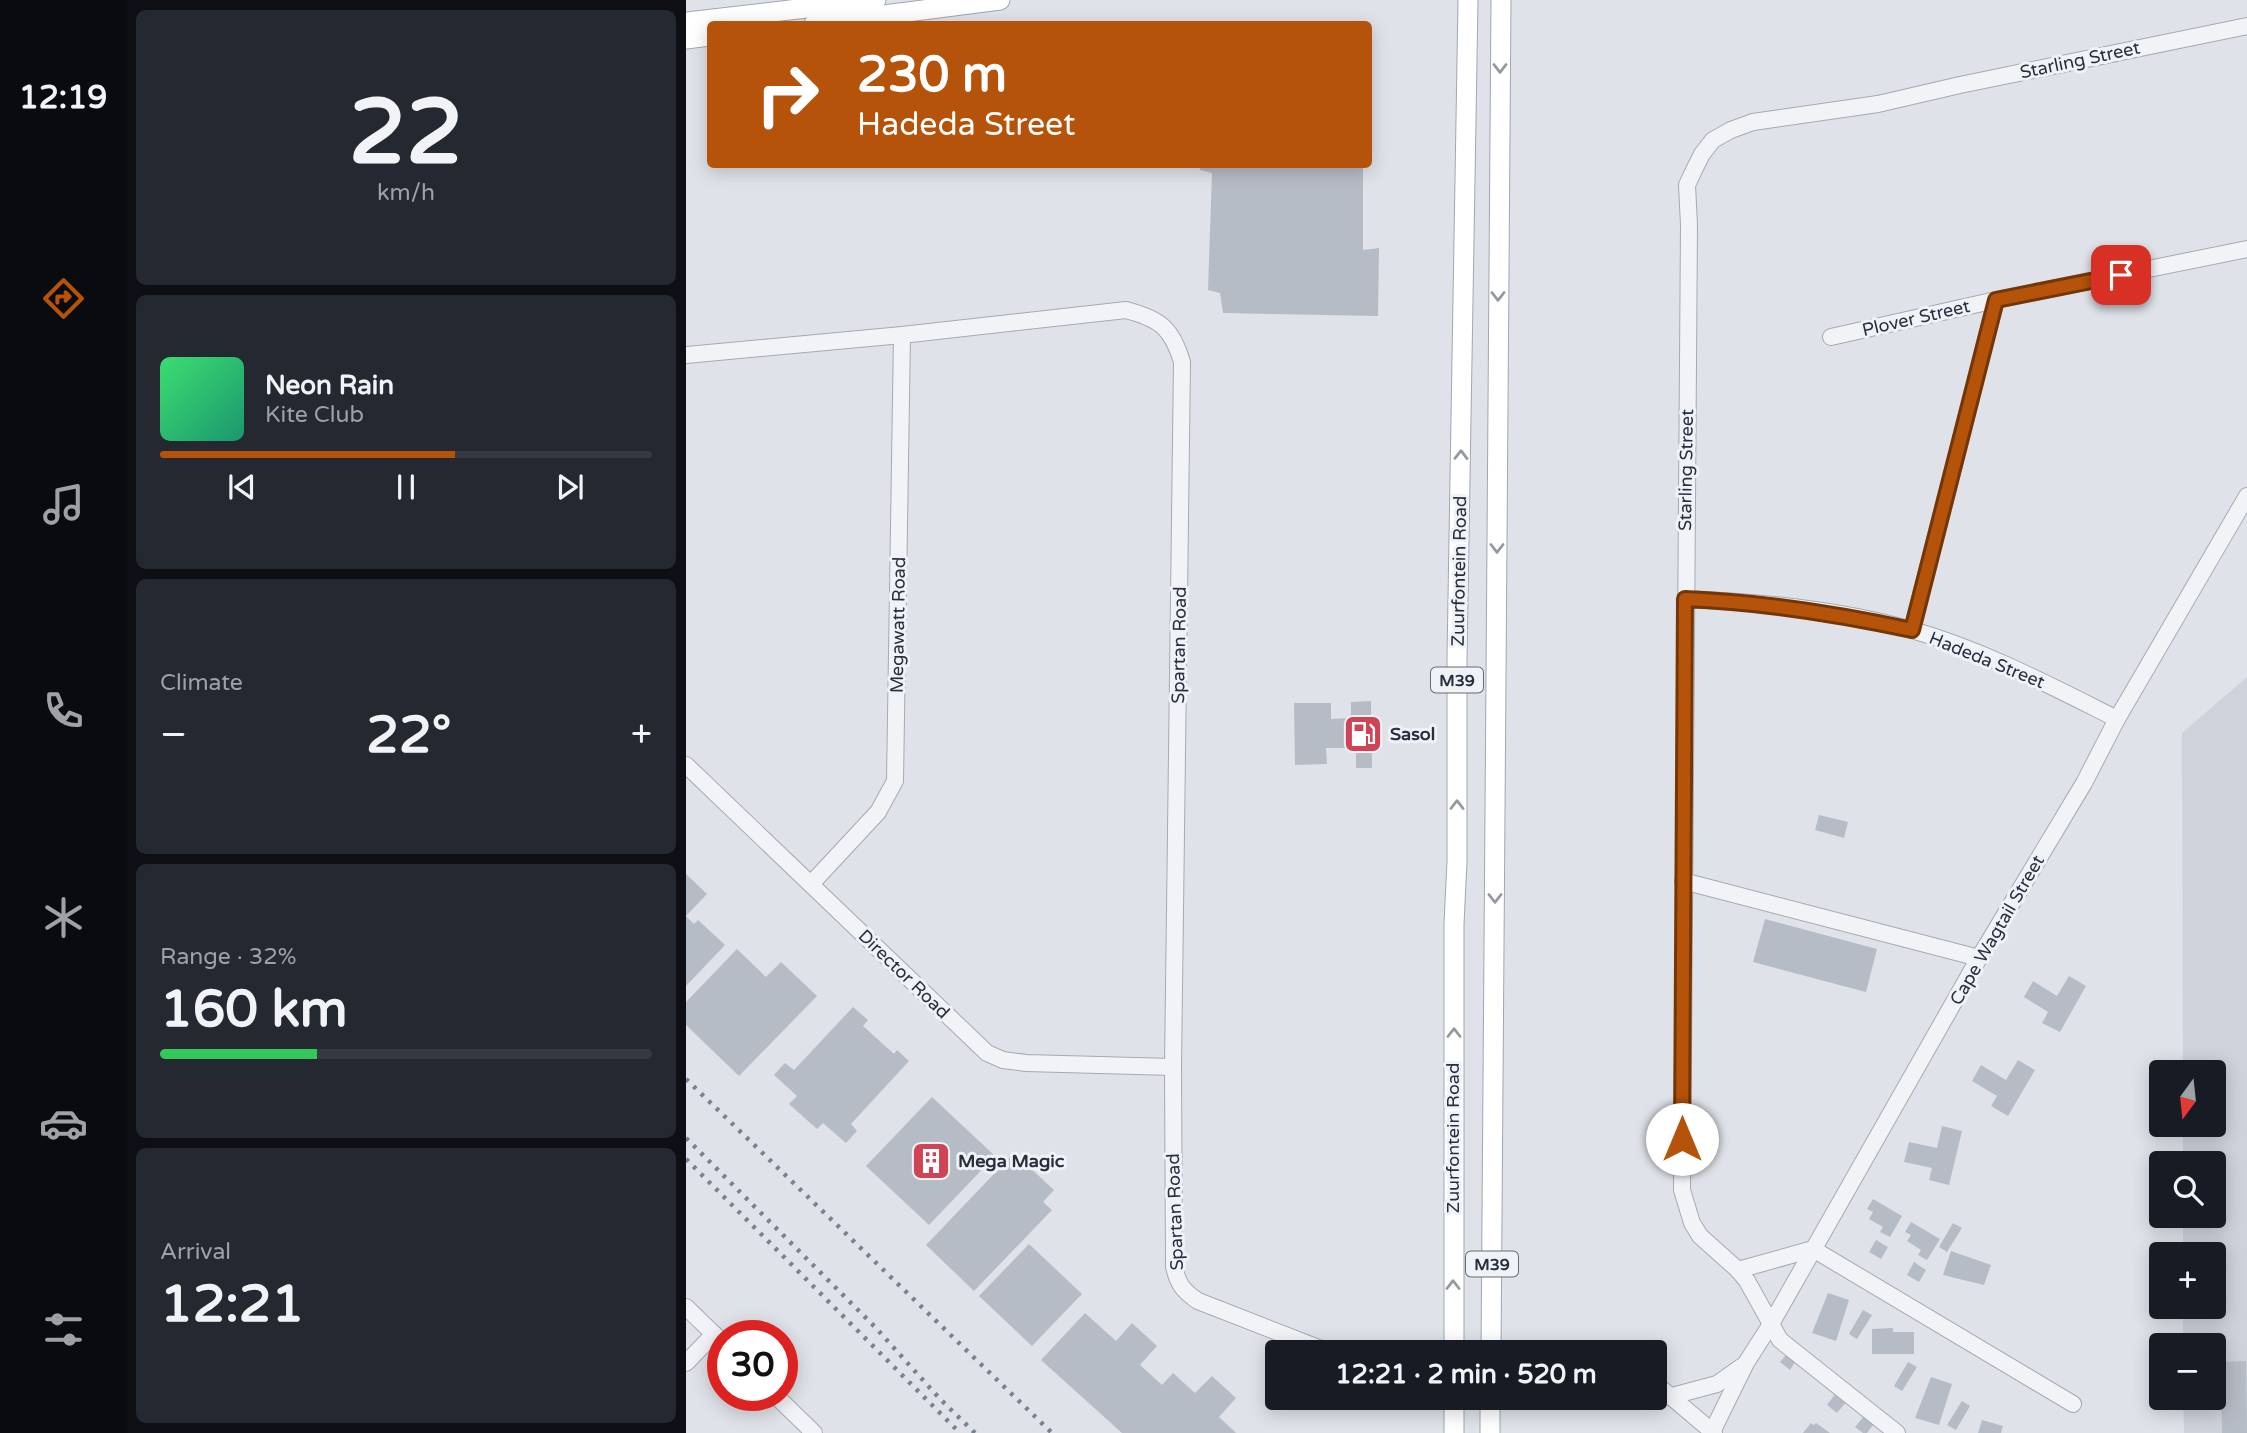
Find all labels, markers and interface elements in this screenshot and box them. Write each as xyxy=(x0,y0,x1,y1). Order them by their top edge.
street label: Starling Street xyxy=(2018,37,2142,83)
text: 230 m xyxy=(857,46,1007,105)
icon: right xyxy=(742,49,833,140)
one-way arrow xyxy=(1492,63,1508,74)
text: 22 xyxy=(349,78,463,188)
text: 12:19 xyxy=(19,79,107,117)
text: Hadeda Street xyxy=(857,106,1075,144)
text: km/h xyxy=(377,179,435,207)
pin xyxy=(2091,245,2151,305)
icon: arrive xyxy=(2102,256,2140,294)
icon: directions xyxy=(39,274,88,323)
one-way arrow xyxy=(1490,291,1506,301)
street label: Plover Street xyxy=(1860,295,1972,341)
text: Neon Rain xyxy=(265,370,394,401)
text: Kite Club xyxy=(265,401,364,429)
street label: Starling Street xyxy=(1674,409,1698,531)
one-way arrow xyxy=(1453,449,1469,460)
icon: previous xyxy=(223,468,261,506)
icon: pause xyxy=(387,468,425,506)
icon: next xyxy=(551,468,589,506)
icon: music xyxy=(39,480,88,529)
street label: Zuurfontein Road xyxy=(1447,495,1471,647)
one-way arrow xyxy=(1489,543,1505,553)
street label: Megawatt Road xyxy=(886,557,910,693)
street label: Spartan Road xyxy=(1167,586,1191,704)
street label: Hadeda Street xyxy=(1926,627,2048,693)
road number: M39 xyxy=(1431,667,1483,692)
text: Climate xyxy=(160,669,243,697)
icon: phone xyxy=(39,686,88,735)
text: 22° xyxy=(366,704,451,767)
text: − xyxy=(160,712,187,758)
text: + xyxy=(631,712,652,758)
fuel station icon: Sasol xyxy=(1342,713,1384,755)
place label: Sasol xyxy=(1390,723,1435,745)
one-way arrow xyxy=(1449,799,1465,810)
street label: Cape Wagtail Street xyxy=(1945,851,2049,1009)
icon: climate xyxy=(39,893,88,942)
one-way arrow xyxy=(1487,893,1503,903)
street label: Director Road xyxy=(854,925,954,1023)
text: Range · 32% xyxy=(160,943,296,971)
text: 160 km xyxy=(160,978,348,1041)
one-way arrow xyxy=(1446,1027,1462,1037)
north arrow xyxy=(2149,1060,2226,1138)
map controls xyxy=(2149,1060,2226,1410)
street label: Zuurfontein Road xyxy=(1442,1063,1464,1213)
icon: car xyxy=(39,1099,88,1148)
position arrow xyxy=(1645,1102,1719,1176)
building icon: Mega Magic xyxy=(910,1140,952,1182)
place label: Mega Magic xyxy=(958,1150,1065,1172)
button: search xyxy=(2149,1151,2226,1228)
street label: Spartan Road xyxy=(1162,1153,1188,1271)
text: Arrival xyxy=(160,1238,231,1266)
button: + xyxy=(2149,1242,2226,1319)
road number: M39 xyxy=(1466,1252,1518,1276)
text: 12:21 xyxy=(160,1273,304,1336)
one-way arrow xyxy=(1445,1279,1461,1289)
icon: filters xyxy=(39,1305,88,1354)
speed limit sign: 30 xyxy=(707,1320,798,1411)
button: − xyxy=(2149,1333,2226,1410)
text: 12:21 · 2 min · 520 m xyxy=(1335,1359,1597,1390)

